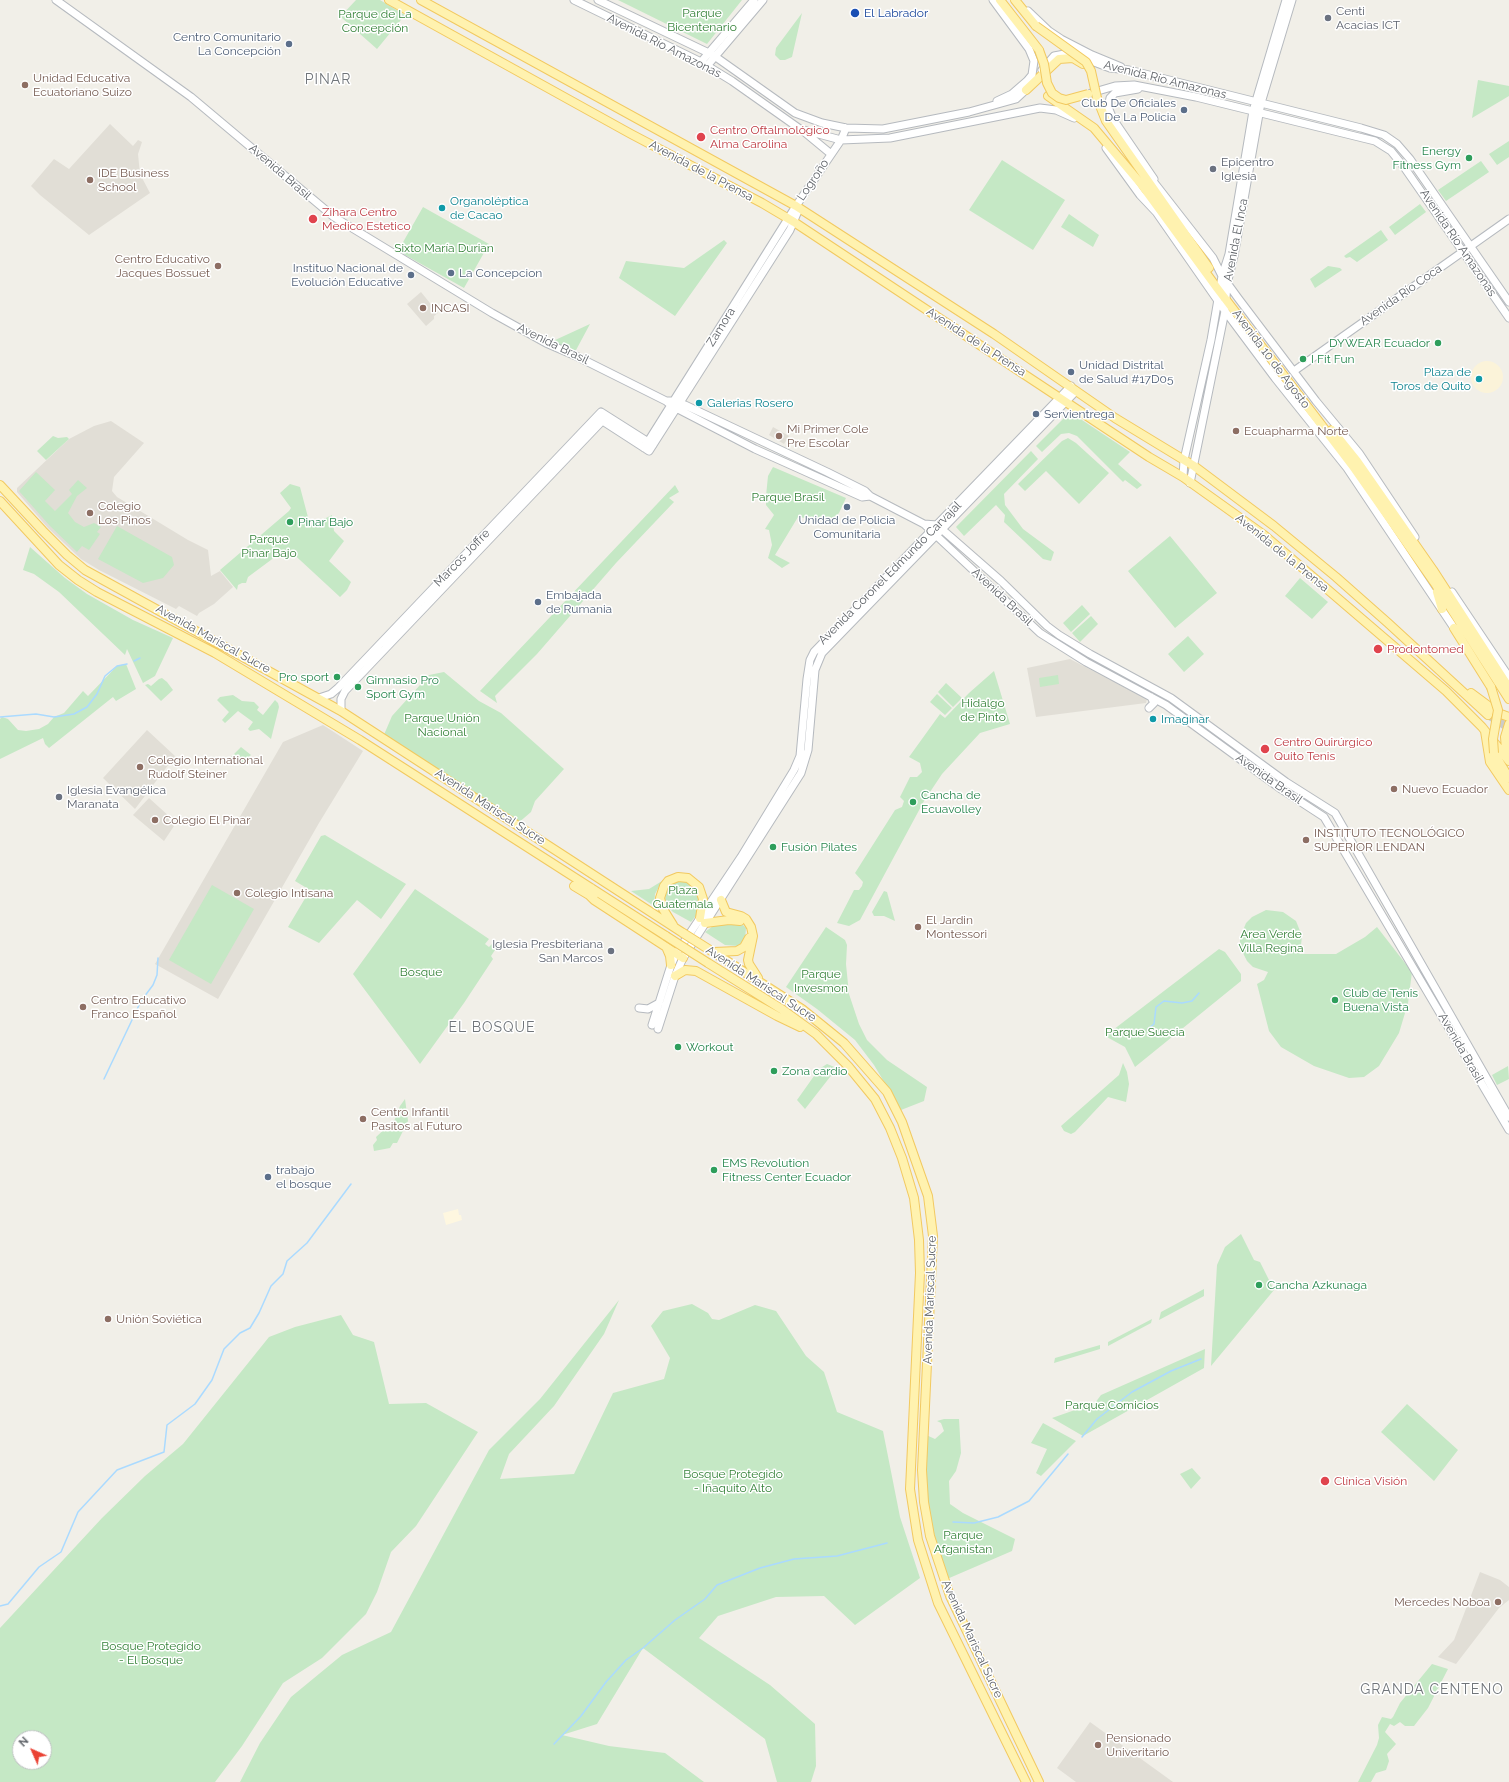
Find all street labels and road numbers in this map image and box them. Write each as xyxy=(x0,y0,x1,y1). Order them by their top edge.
street label: Avenida Río Amazonas xyxy=(605,11,723,81)
street label: Avenida Río Amazonas xyxy=(1102,58,1228,102)
street label: Avenida de la Prensa xyxy=(646,137,756,205)
street label: Avenida Brasil xyxy=(246,141,314,203)
street label: Logroño xyxy=(794,157,832,203)
street label: Avenida Río Amazonas xyxy=(1417,187,1499,299)
street label: Avenida El Inca xyxy=(1221,197,1251,283)
street label: Avenida Río Coca xyxy=(1357,261,1445,329)
street label: Avenida de la Prensa xyxy=(923,304,1029,380)
street label: Zamora xyxy=(704,305,738,349)
street label: Avenida 10 de Agosto xyxy=(1229,307,1313,411)
street label: Avenida Brasil xyxy=(515,320,591,368)
street label: Avenida Coronel Edmundo Carvajal xyxy=(816,499,964,647)
street label: Avenida de la Prensa xyxy=(1232,511,1332,595)
street label: Marcos Joffre xyxy=(431,526,493,590)
street label: Avenida Brasil xyxy=(969,565,1035,629)
street label: Avenida Mariscal Sucre xyxy=(153,601,273,677)
street label: Avenida Brasil xyxy=(1233,751,1305,807)
street label: Avenida Mariscal Sucre xyxy=(432,766,548,848)
street label: Avenida Mariscal Sucre xyxy=(703,943,819,1025)
street label: Avenida Brasil xyxy=(1435,1011,1487,1085)
street label: Avenida Mariscal Sucre xyxy=(921,1235,939,1365)
street label: Avenida Mariscal Sucre xyxy=(938,1578,1006,1700)

